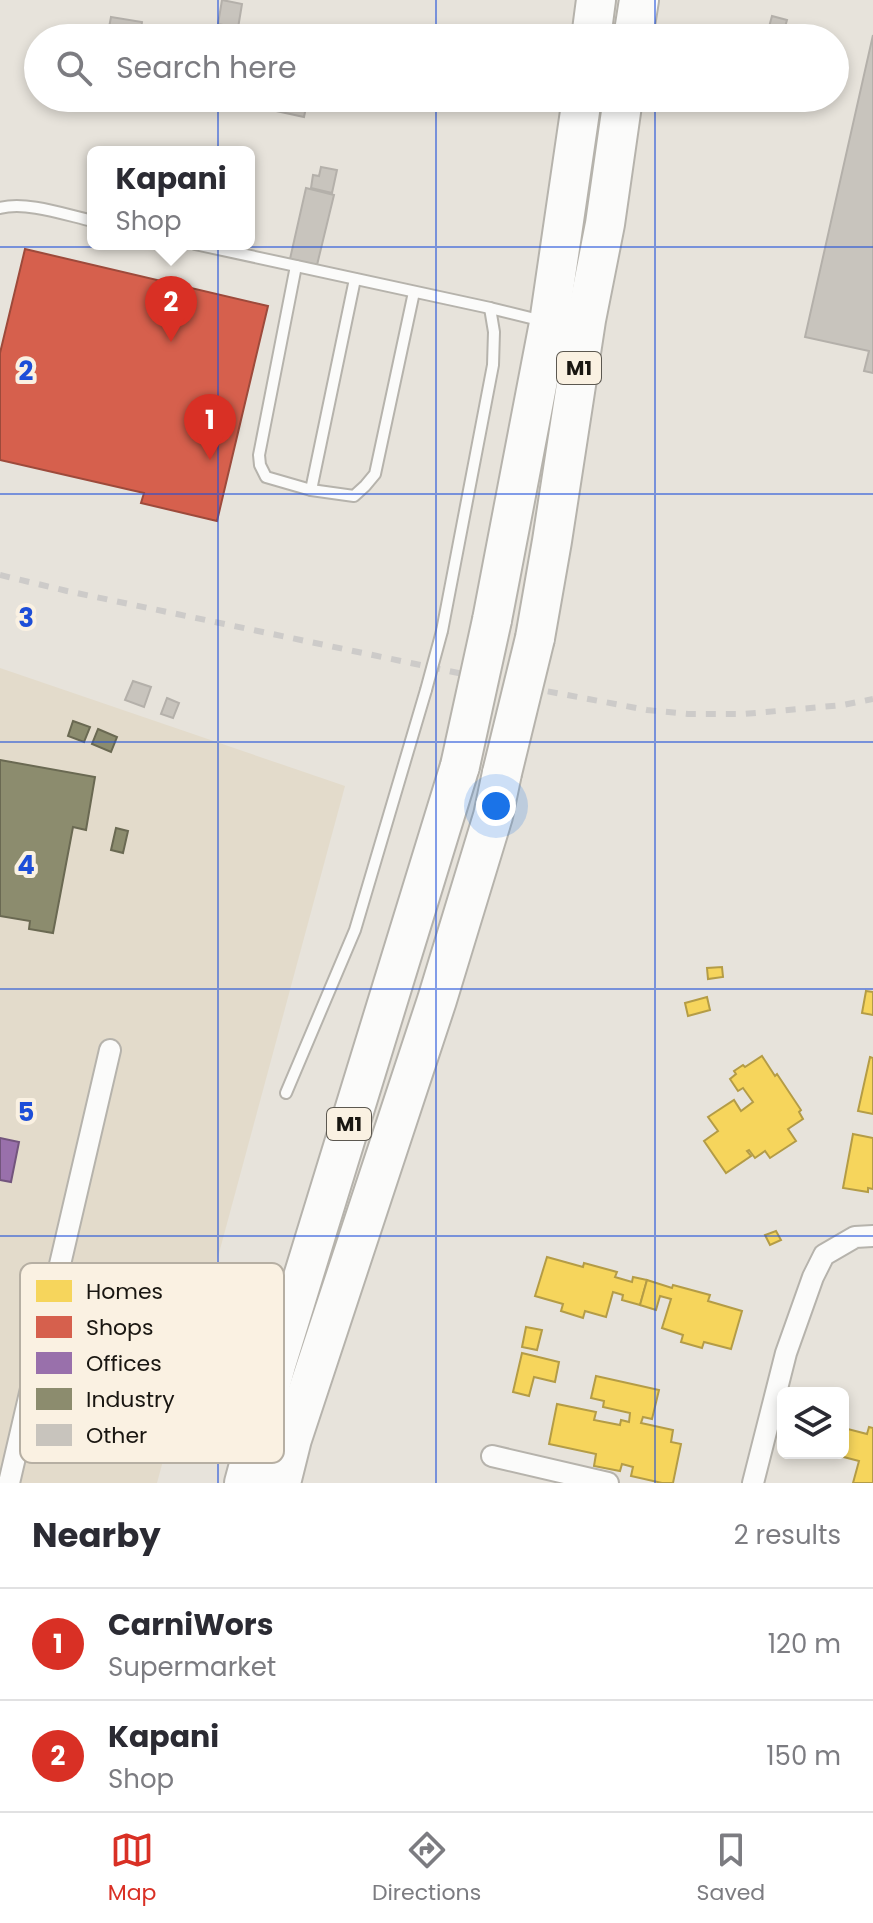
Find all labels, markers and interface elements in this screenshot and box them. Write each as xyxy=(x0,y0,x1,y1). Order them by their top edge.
search box xyxy=(24,24,849,112)
icon: search xyxy=(52,46,96,90)
text: Search here xyxy=(116,46,297,89)
popup xyxy=(87,146,255,250)
text: Kapani xyxy=(115,157,227,200)
text: Shop xyxy=(115,203,182,239)
pin: 2 xyxy=(145,276,197,342)
road number: M1 xyxy=(557,352,601,384)
text: 2 xyxy=(19,353,34,389)
pin: 1 xyxy=(184,394,236,460)
text: 3 xyxy=(18,600,34,636)
your location xyxy=(476,786,516,826)
text: 4 xyxy=(17,847,35,883)
text: 5 xyxy=(18,1094,34,1130)
road number: M1 xyxy=(327,1108,371,1140)
legend xyxy=(20,1263,284,1463)
text: Homes xyxy=(86,1276,163,1307)
text: Shops xyxy=(86,1312,153,1343)
text: Offices xyxy=(86,1348,162,1379)
text: Industry xyxy=(86,1384,175,1415)
map controls xyxy=(777,1387,849,1459)
button: layers xyxy=(777,1387,849,1459)
text: Other xyxy=(86,1420,147,1451)
text: Nearby xyxy=(32,1511,161,1559)
text: 2 results xyxy=(734,1517,841,1553)
text: CarniWors xyxy=(108,1603,273,1646)
text: 1 xyxy=(53,1626,63,1662)
text: 120 m xyxy=(768,1626,841,1662)
text: Supermarket xyxy=(108,1649,276,1685)
text: Kapani xyxy=(108,1715,219,1758)
text: 2 xyxy=(51,1738,65,1774)
text: 150 m xyxy=(766,1738,841,1774)
text: Shop xyxy=(108,1761,174,1797)
tab: Map xyxy=(108,1828,156,1909)
tab: Directions xyxy=(372,1828,481,1909)
tab: Saved xyxy=(697,1828,765,1909)

